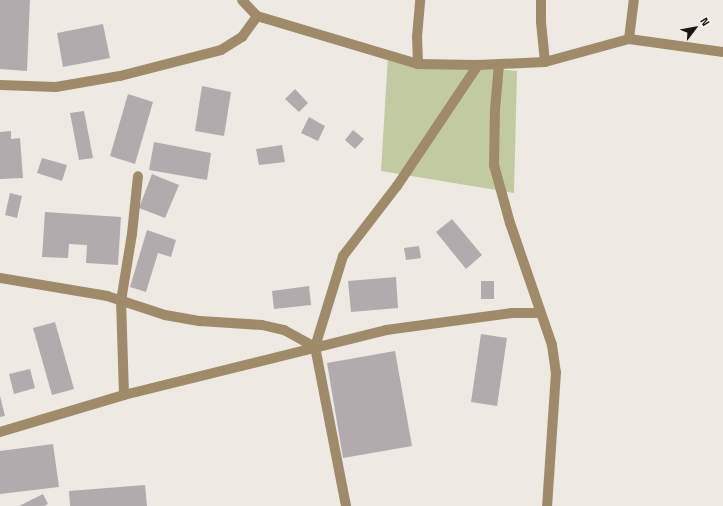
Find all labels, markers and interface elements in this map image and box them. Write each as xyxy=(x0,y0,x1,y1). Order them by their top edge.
north arrow xyxy=(675,8,715,48)
text: N xyxy=(696,14,714,29)

